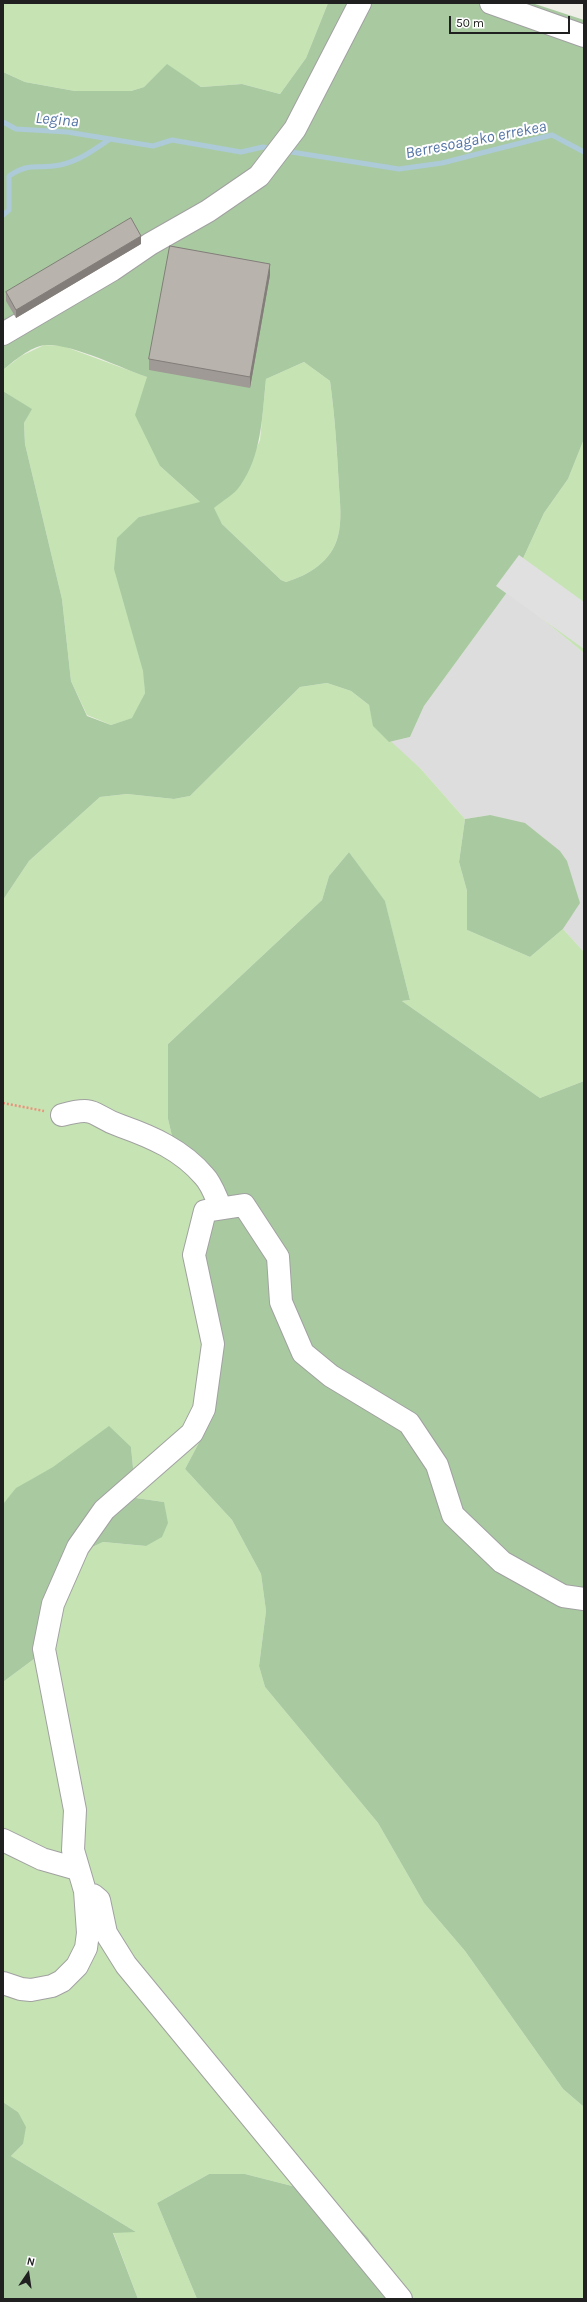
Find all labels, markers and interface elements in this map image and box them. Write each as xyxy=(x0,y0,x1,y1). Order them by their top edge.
scale bar xyxy=(451,8,572,34)
text: 50 m xyxy=(456,16,484,30)
water label: Legina xyxy=(35,109,79,131)
water label: Berresoagako errekea xyxy=(404,117,548,163)
north arrow xyxy=(8,2254,48,2294)
text: N xyxy=(25,2255,36,2269)

